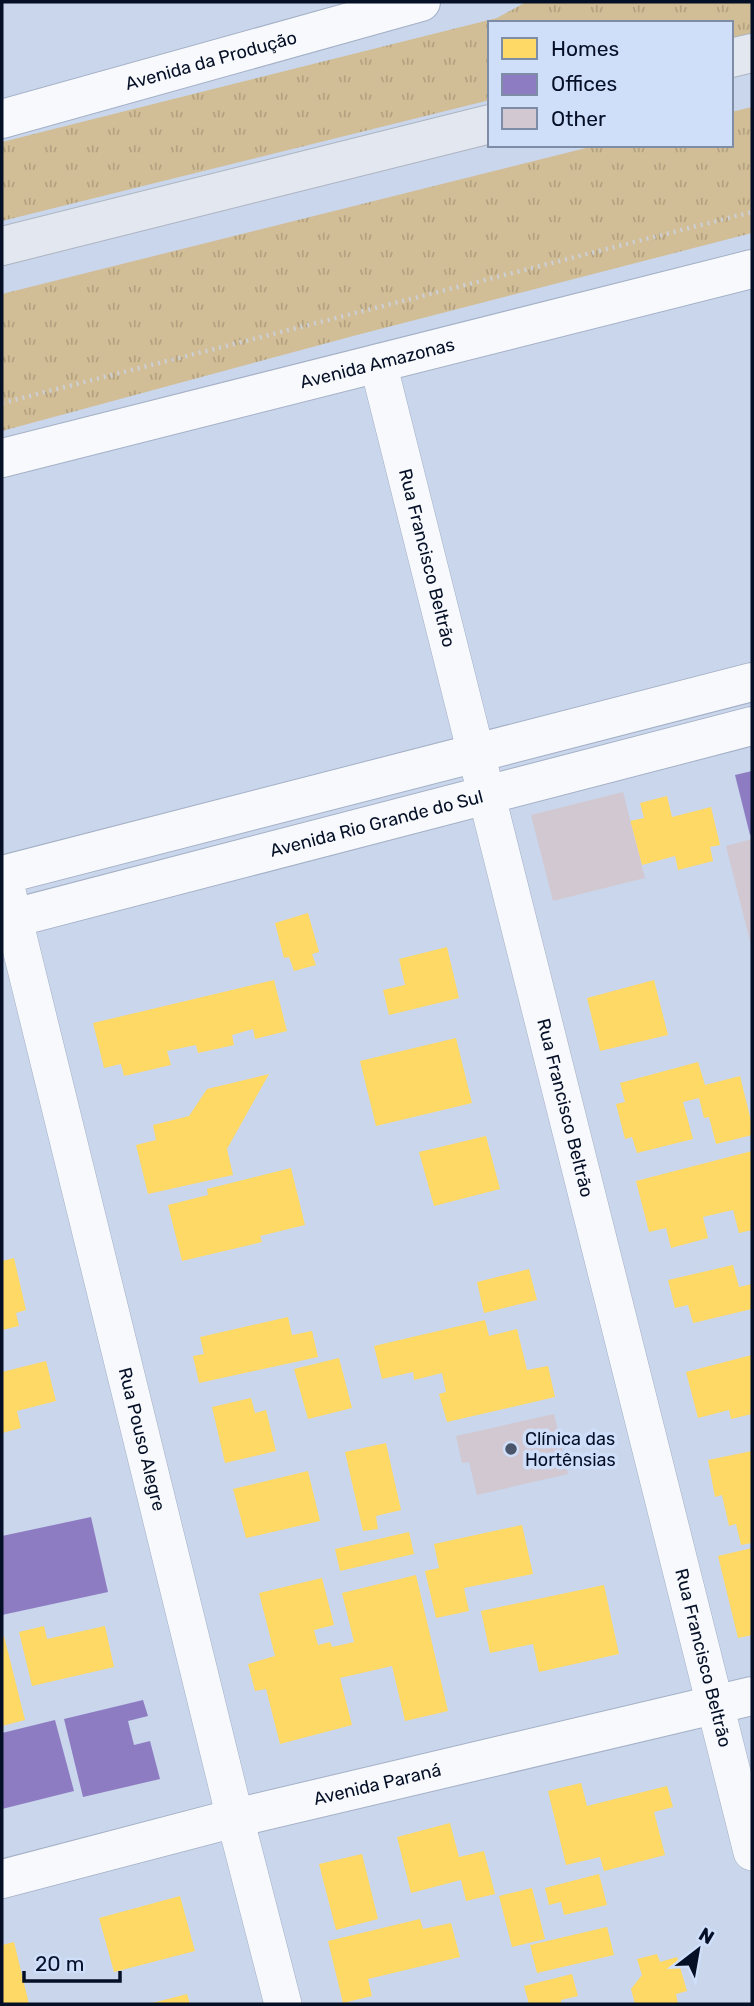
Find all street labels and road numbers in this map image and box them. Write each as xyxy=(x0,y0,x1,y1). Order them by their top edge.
street label: Avenida da Produção xyxy=(123,26,299,95)
street label: Avenida Amazonas xyxy=(298,333,457,393)
street label: Rua Francisco Beltrão xyxy=(394,466,460,650)
street label: Avenida Rio Grande do Sul xyxy=(268,785,486,862)
street label: Rua Francisco Beltrão xyxy=(532,1016,598,1200)
street label: Rua Pouso Alegre xyxy=(114,1365,170,1513)
street label: Rua Francisco Beltrão xyxy=(670,1566,736,1749)
street label: Avenida Paraná xyxy=(311,1759,443,1810)

